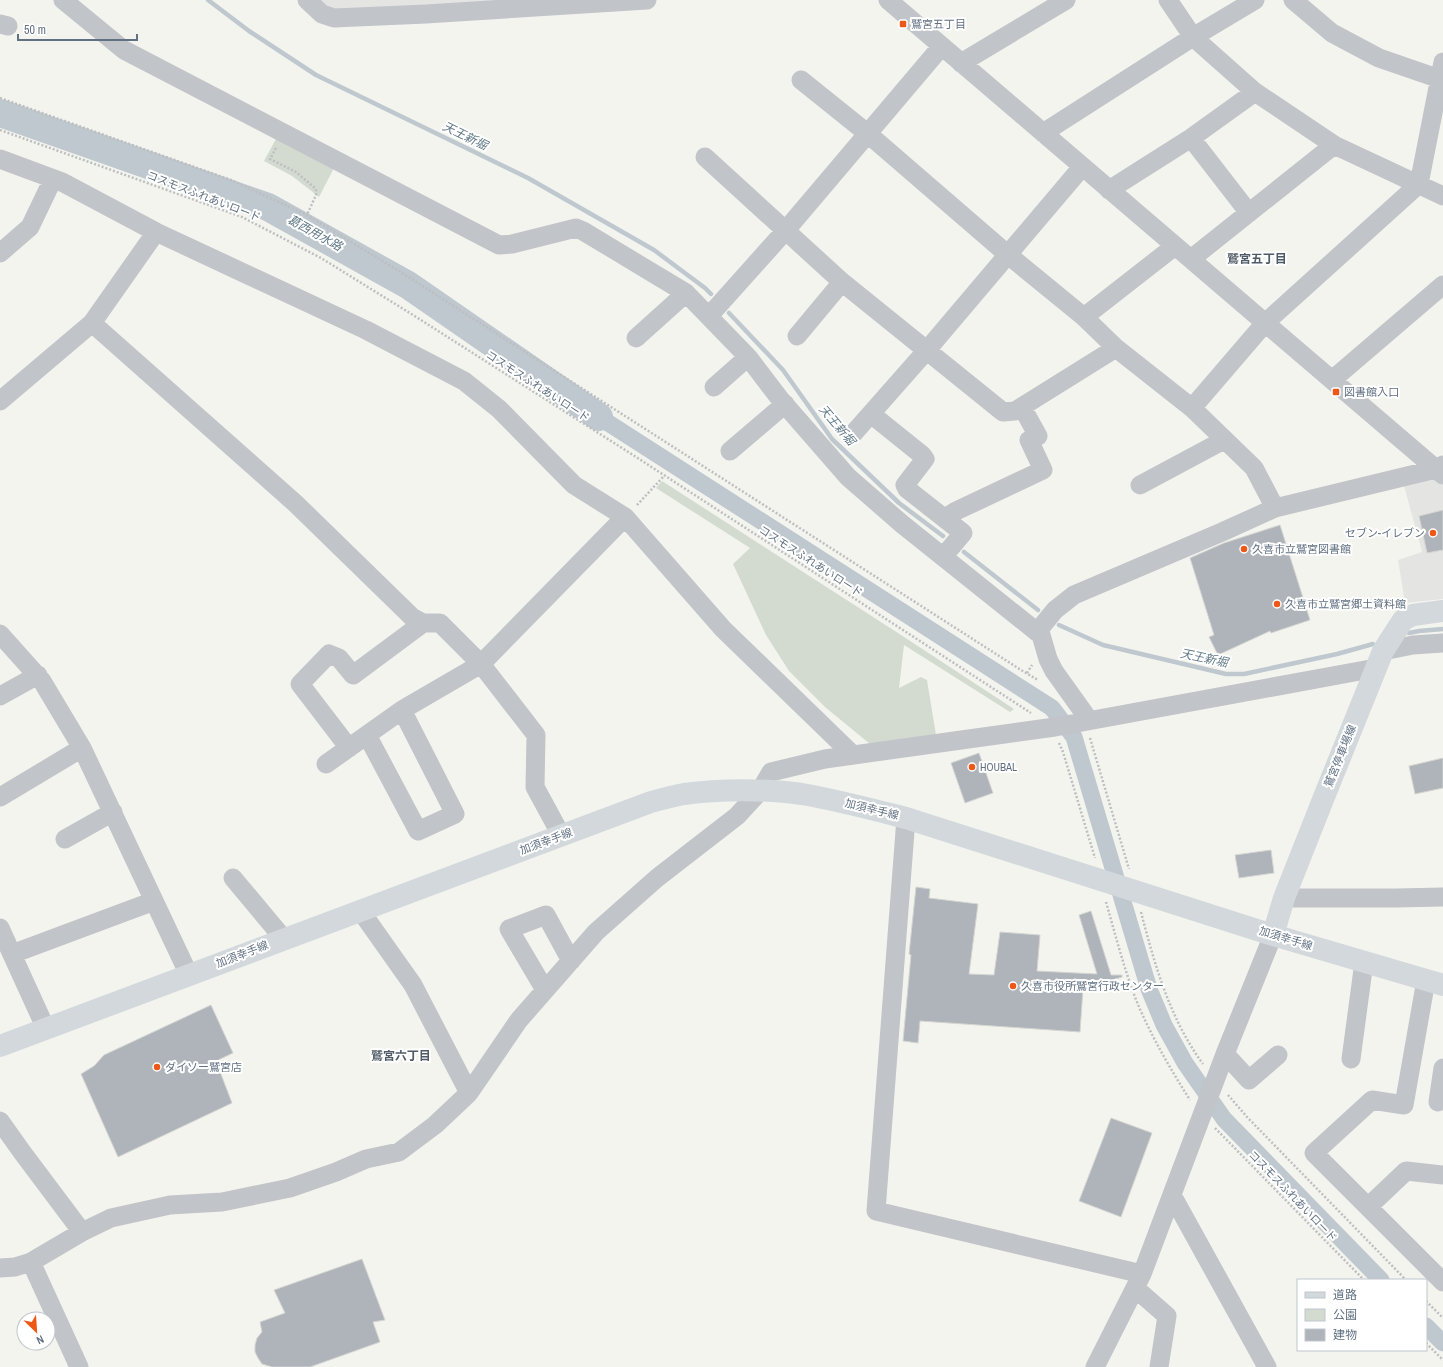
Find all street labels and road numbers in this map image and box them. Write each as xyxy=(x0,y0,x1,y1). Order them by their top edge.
street label: コスモスふれあいロード xyxy=(145,168,263,224)
street label: コスモスふれあいロード xyxy=(483,347,593,425)
street label: コスモスふれあいロード xyxy=(756,522,866,600)
street label: 鷲宮停車場線 xyxy=(1321,723,1359,789)
street label: 加須幸手線 xyxy=(844,796,900,822)
street label: 加須幸手線 xyxy=(518,825,574,857)
street label: 加須幸手線 xyxy=(1258,923,1314,953)
street label: 加須幸手線 xyxy=(214,938,270,970)
street label: コスモスふれあいロード xyxy=(1246,1148,1340,1244)

